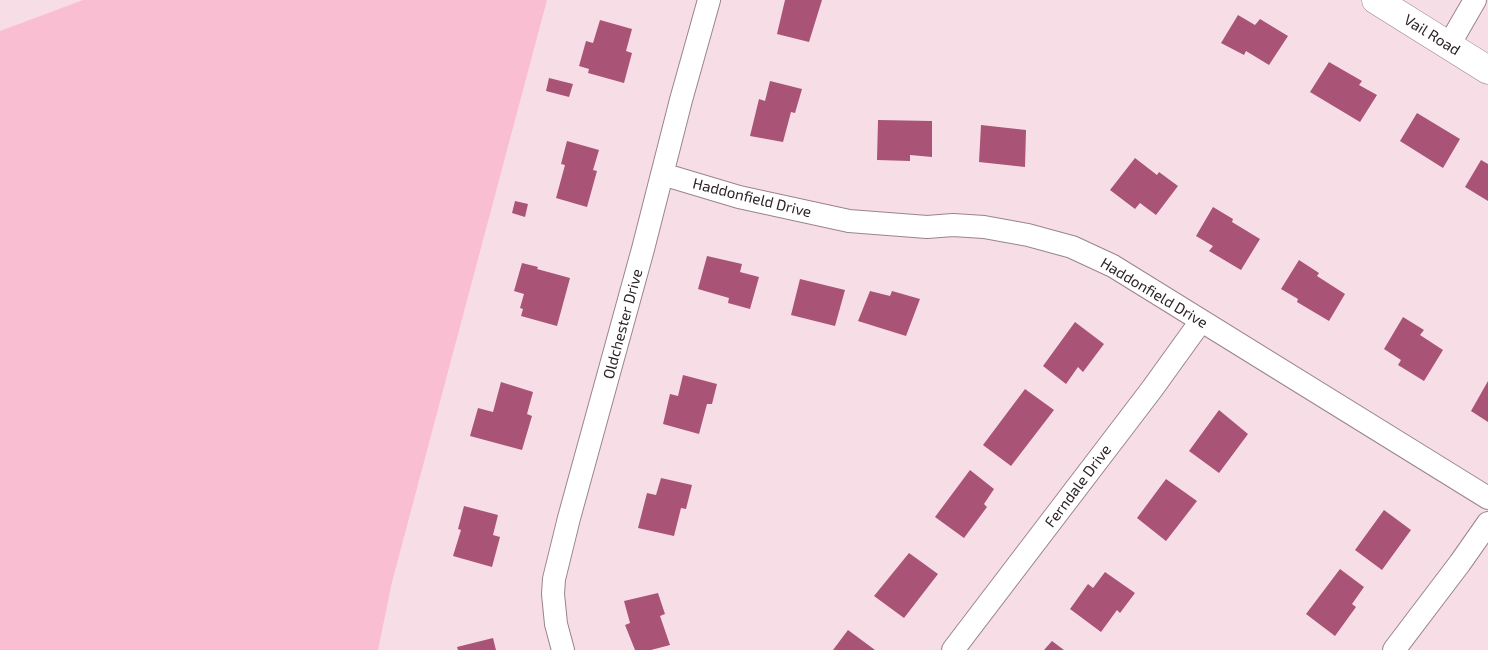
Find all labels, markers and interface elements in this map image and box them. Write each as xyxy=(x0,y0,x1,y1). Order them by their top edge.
street label: Vail Road xyxy=(1401,11,1463,59)
street label: Haddonfield Drive xyxy=(691,175,813,221)
street label: Haddonfield Drive xyxy=(1097,254,1211,332)
street label: Oldchester Drive xyxy=(600,267,646,381)
street label: Ferndale Drive xyxy=(1041,441,1115,531)

